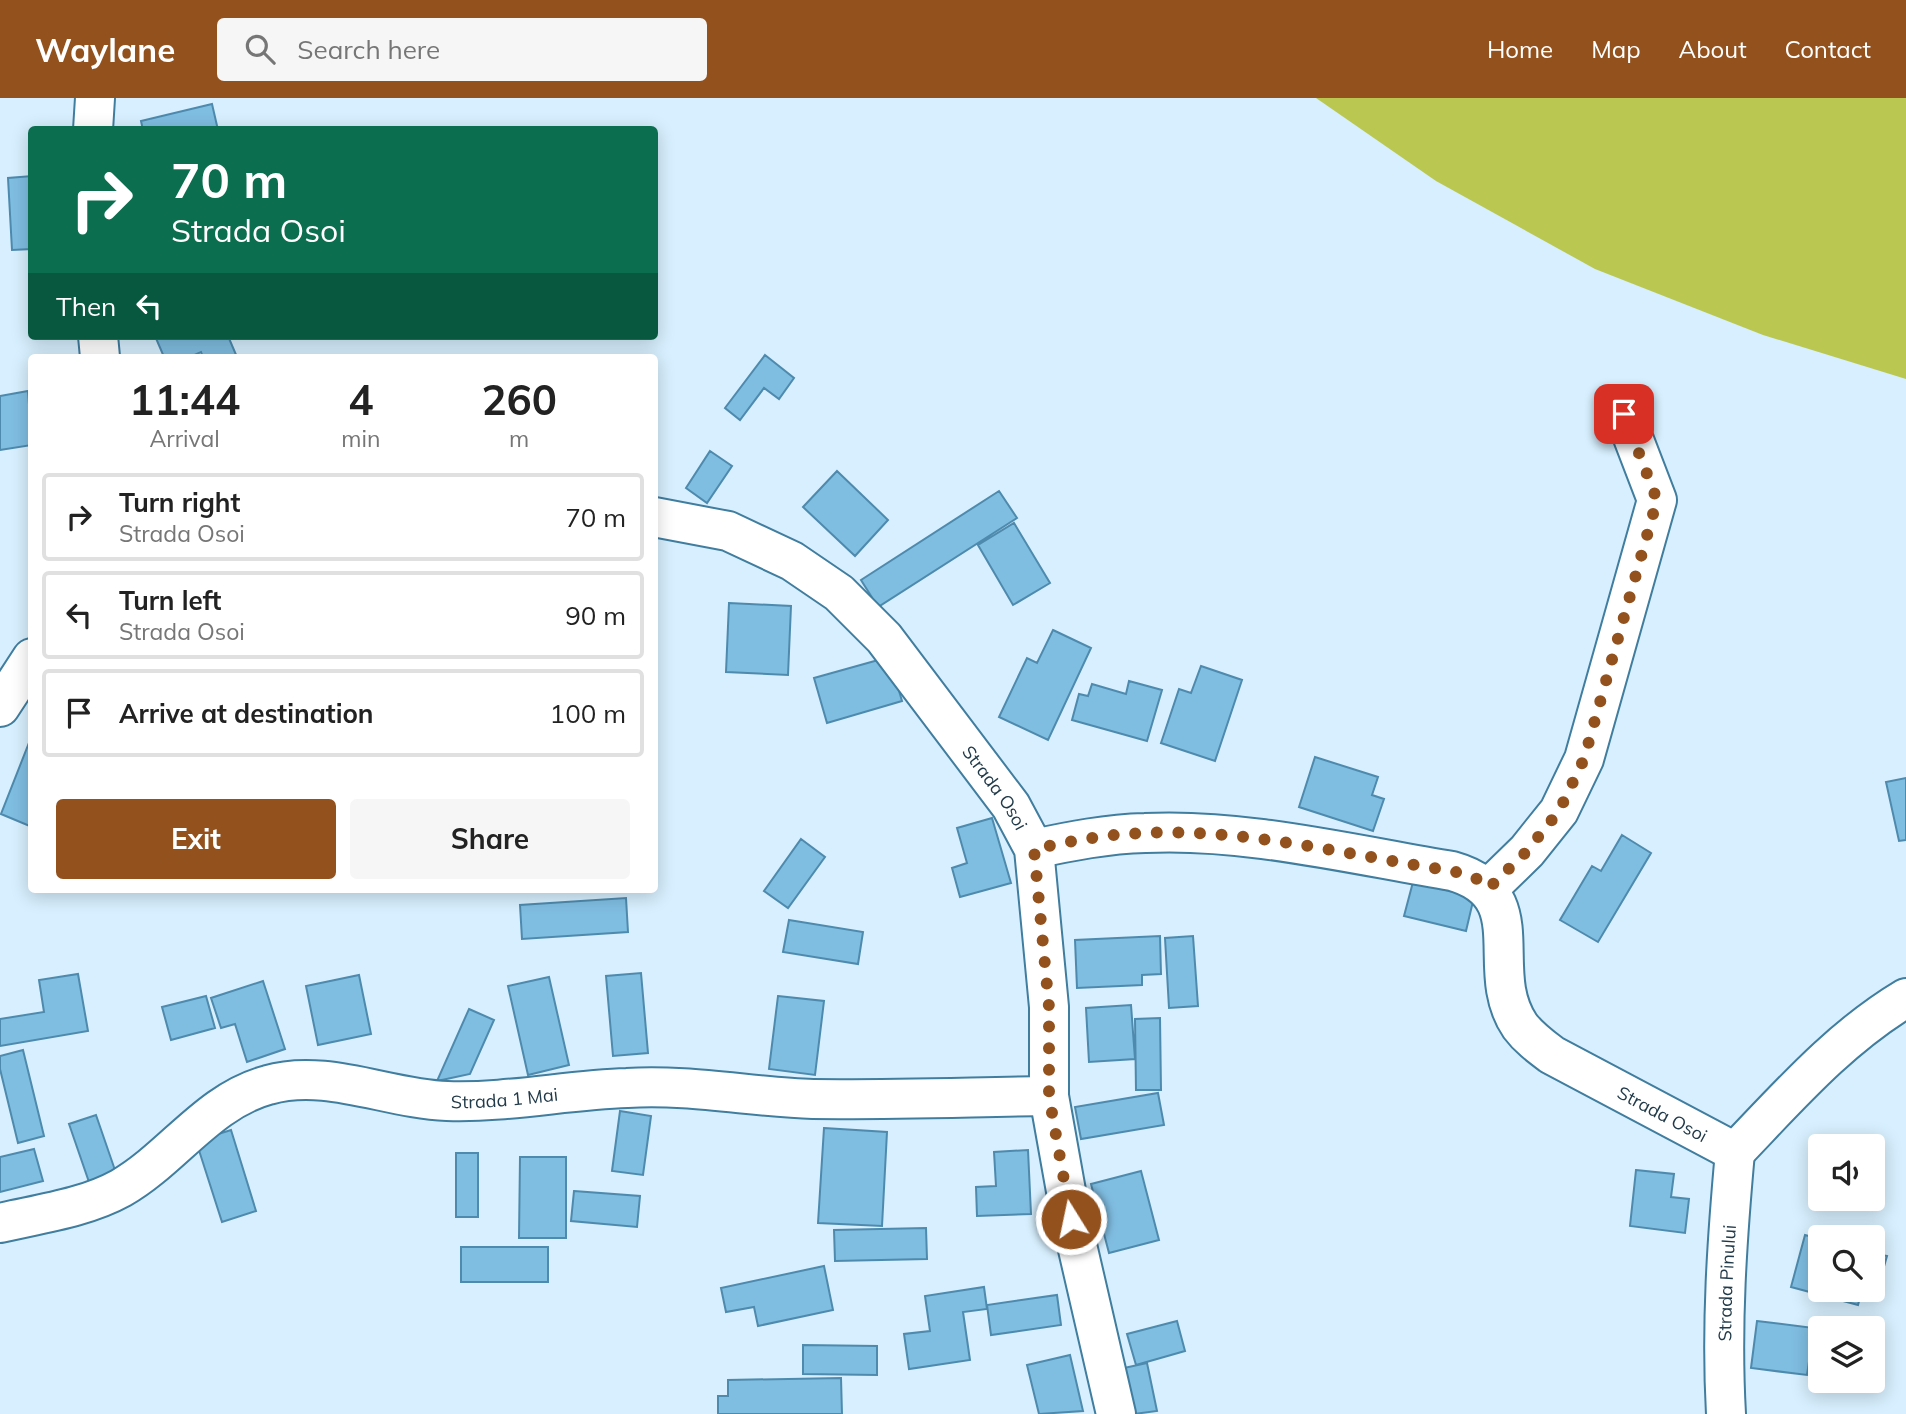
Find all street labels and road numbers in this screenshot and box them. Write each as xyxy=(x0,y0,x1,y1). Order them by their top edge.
street label: Strada Osoi xyxy=(958,741,1033,834)
street label: Strada Osoi xyxy=(1614,1080,1711,1147)
street label: Strada 1 Mai xyxy=(451,1082,559,1113)
street label: Strada Pinului xyxy=(1713,1224,1740,1342)

